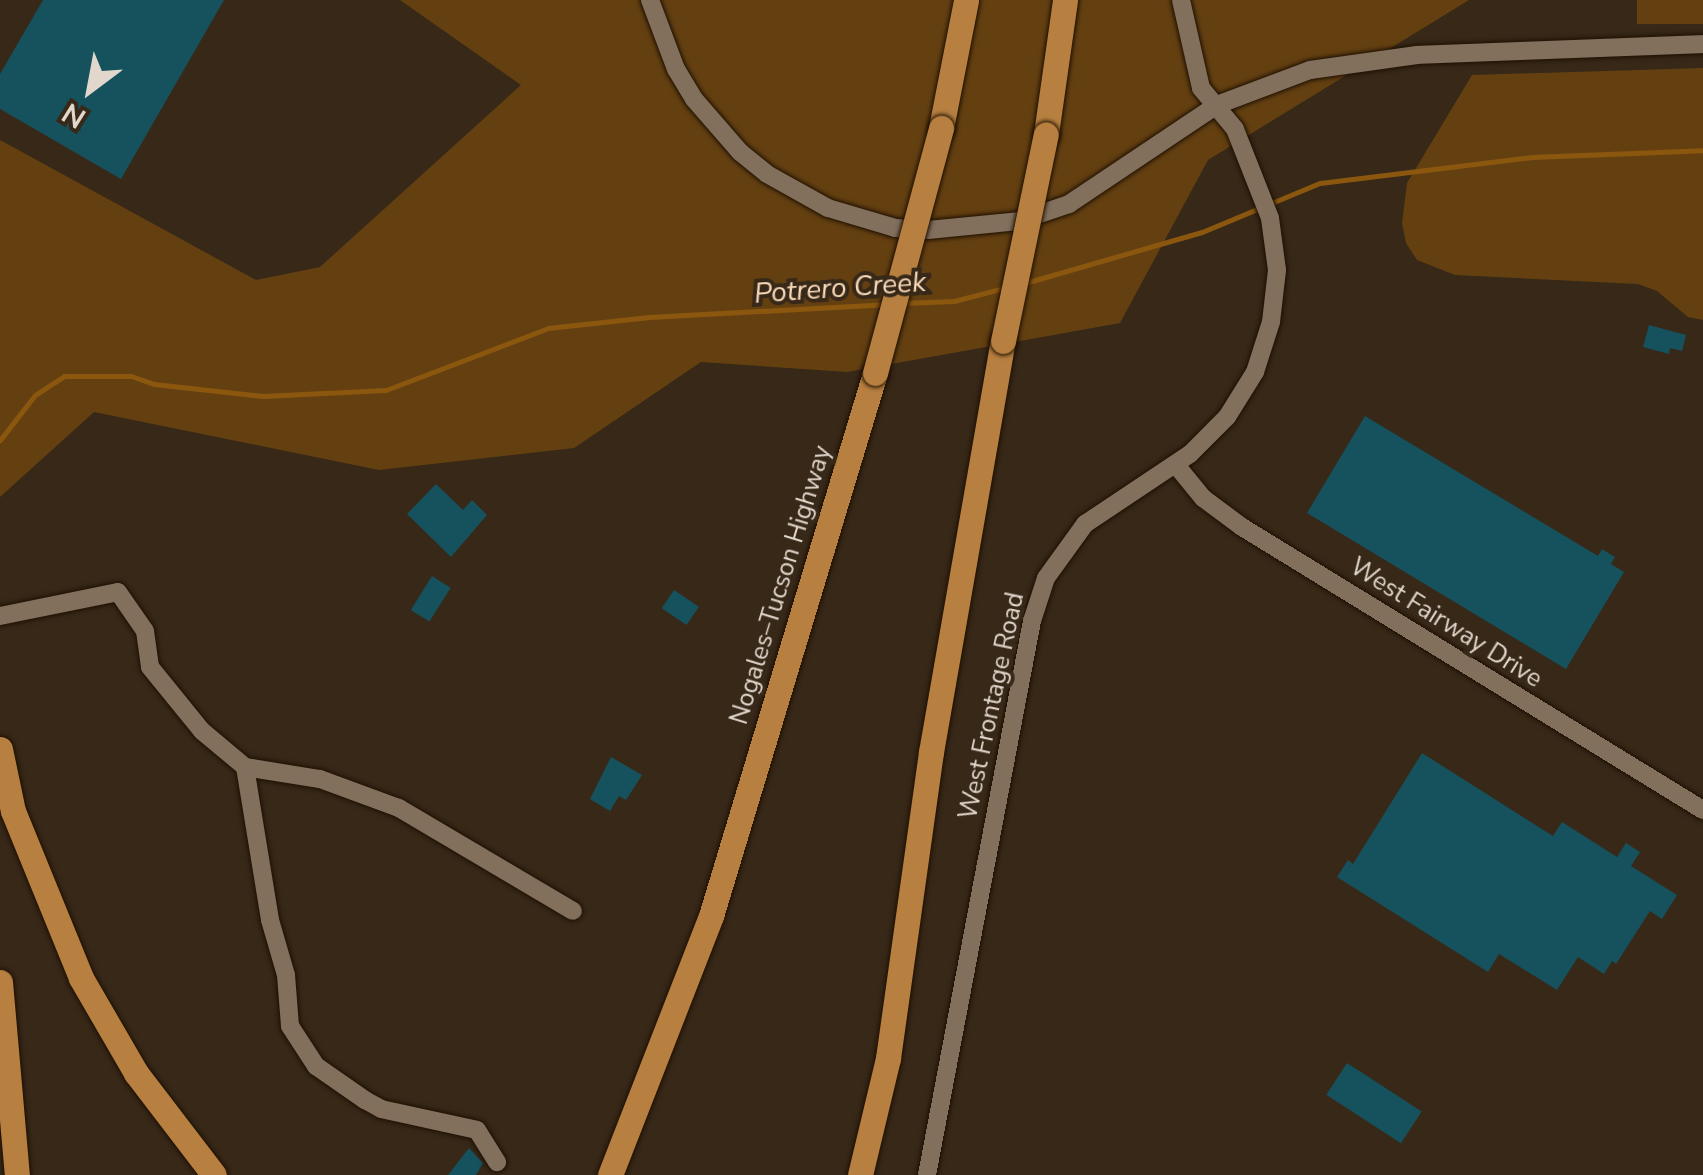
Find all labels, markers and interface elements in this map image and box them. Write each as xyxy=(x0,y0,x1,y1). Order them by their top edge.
north arrow xyxy=(40,40,140,140)
text: N xyxy=(55,94,93,137)
water label: Potrero Creek xyxy=(753,265,927,311)
street label: Nogales–Tucson Highway xyxy=(724,442,838,728)
street label: West Fairway Drive xyxy=(1344,552,1548,694)
street label: West Frontage Road xyxy=(953,590,1031,822)

